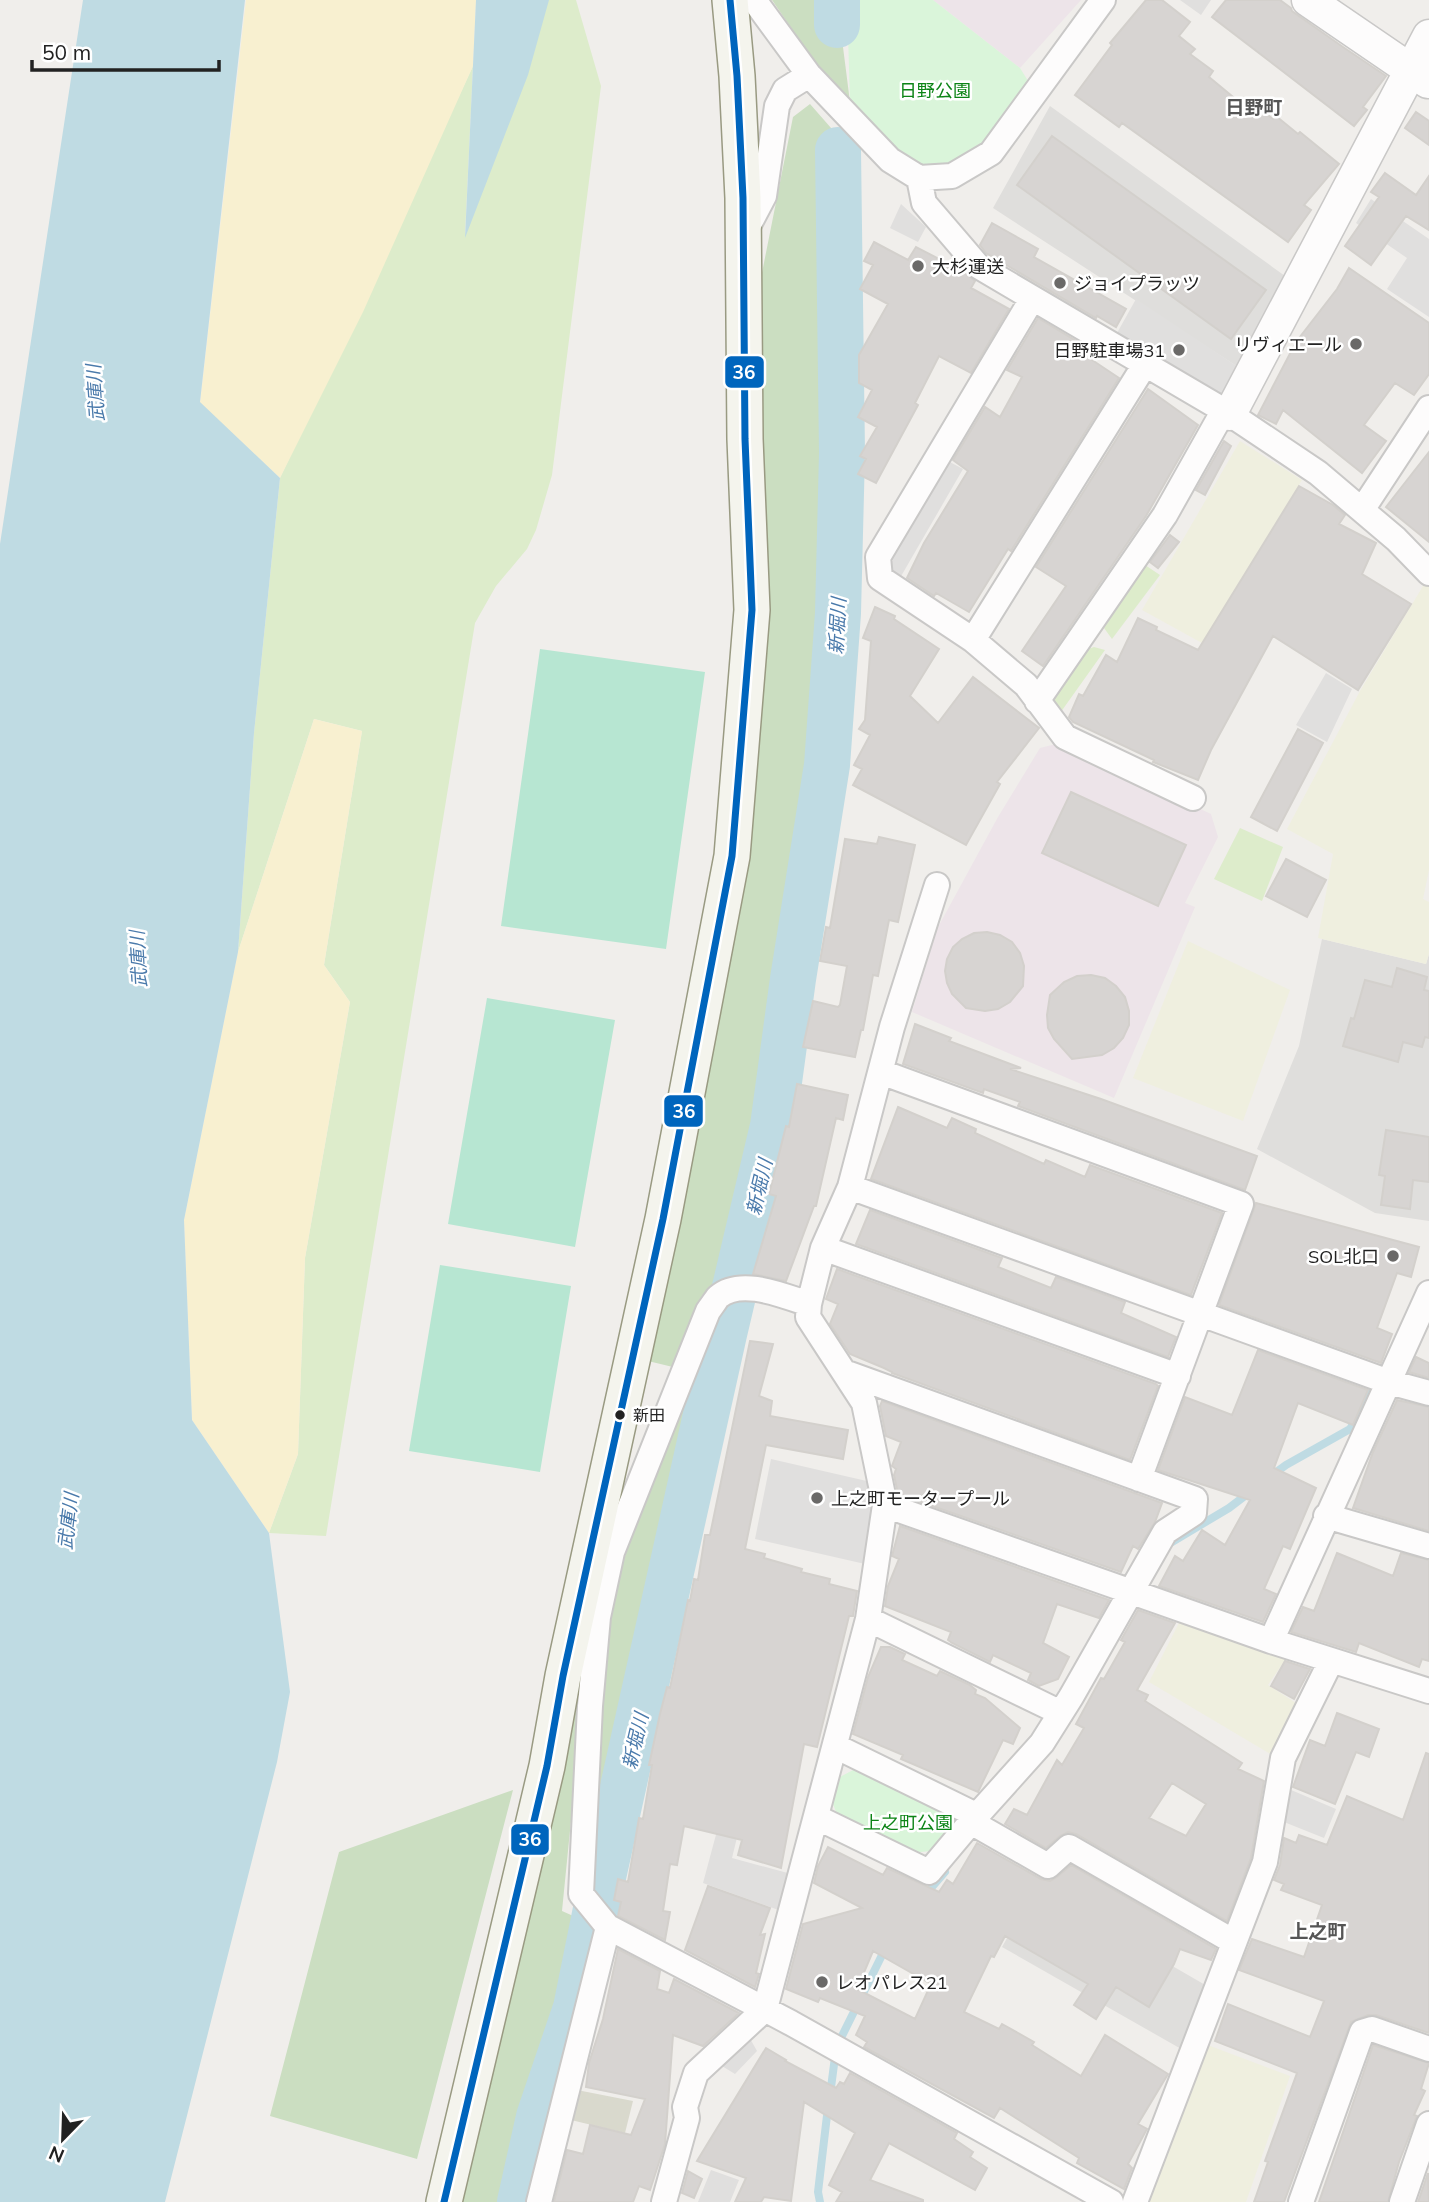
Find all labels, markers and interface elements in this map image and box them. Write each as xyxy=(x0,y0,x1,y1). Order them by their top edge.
scale bar xyxy=(32,28,219,72)
text: 50 m xyxy=(42,39,91,65)
park label: 日野公園 xyxy=(899,79,971,102)
district label: 日野町 xyxy=(1225,95,1283,119)
place label: 大杉運送 xyxy=(932,255,1004,278)
marker: 大杉運送 xyxy=(910,258,926,274)
place label: ジョイプラッツ xyxy=(1074,272,1200,295)
marker: ジョイプラッツ xyxy=(1052,275,1068,291)
place label: リヴィエール xyxy=(1234,333,1342,356)
marker: リヴィエール xyxy=(1348,336,1364,352)
place label: 日野駐車場31 xyxy=(1053,339,1165,362)
marker: 日野駐車場31 xyxy=(1171,342,1187,358)
line badge: 36 xyxy=(724,355,765,389)
text: 36 xyxy=(733,360,755,384)
water label: 武庫川 xyxy=(81,362,109,422)
water label: 新堀川 xyxy=(824,595,851,655)
water label: 武庫川 xyxy=(124,928,151,988)
line badge: 36 xyxy=(663,1094,704,1128)
text: 36 xyxy=(673,1099,695,1123)
water label: 新堀川 xyxy=(741,1155,778,1217)
place label: SOL北口 xyxy=(1308,1245,1379,1268)
marker: SOL北口 xyxy=(1385,1248,1401,1264)
place label: 新田 xyxy=(633,1405,665,1425)
marker: 新田 xyxy=(613,1408,627,1422)
place label: 上之町モータープール xyxy=(831,1487,1010,1510)
water label: 武庫川 xyxy=(53,1489,84,1551)
marker: 上之町モータープール xyxy=(809,1490,825,1506)
water label: 新堀川 xyxy=(617,1709,654,1771)
park label: 上之町公園 xyxy=(863,1811,953,1834)
line badge: 36 xyxy=(510,1823,550,1856)
text: 36 xyxy=(519,1827,541,1851)
district label: 上之町 xyxy=(1289,1919,1347,1943)
place label: レオパレス21 xyxy=(836,1971,948,1994)
marker: レオパレス21 xyxy=(814,1974,830,1990)
north arrow xyxy=(28,2104,98,2174)
text: N xyxy=(45,2141,68,2168)

